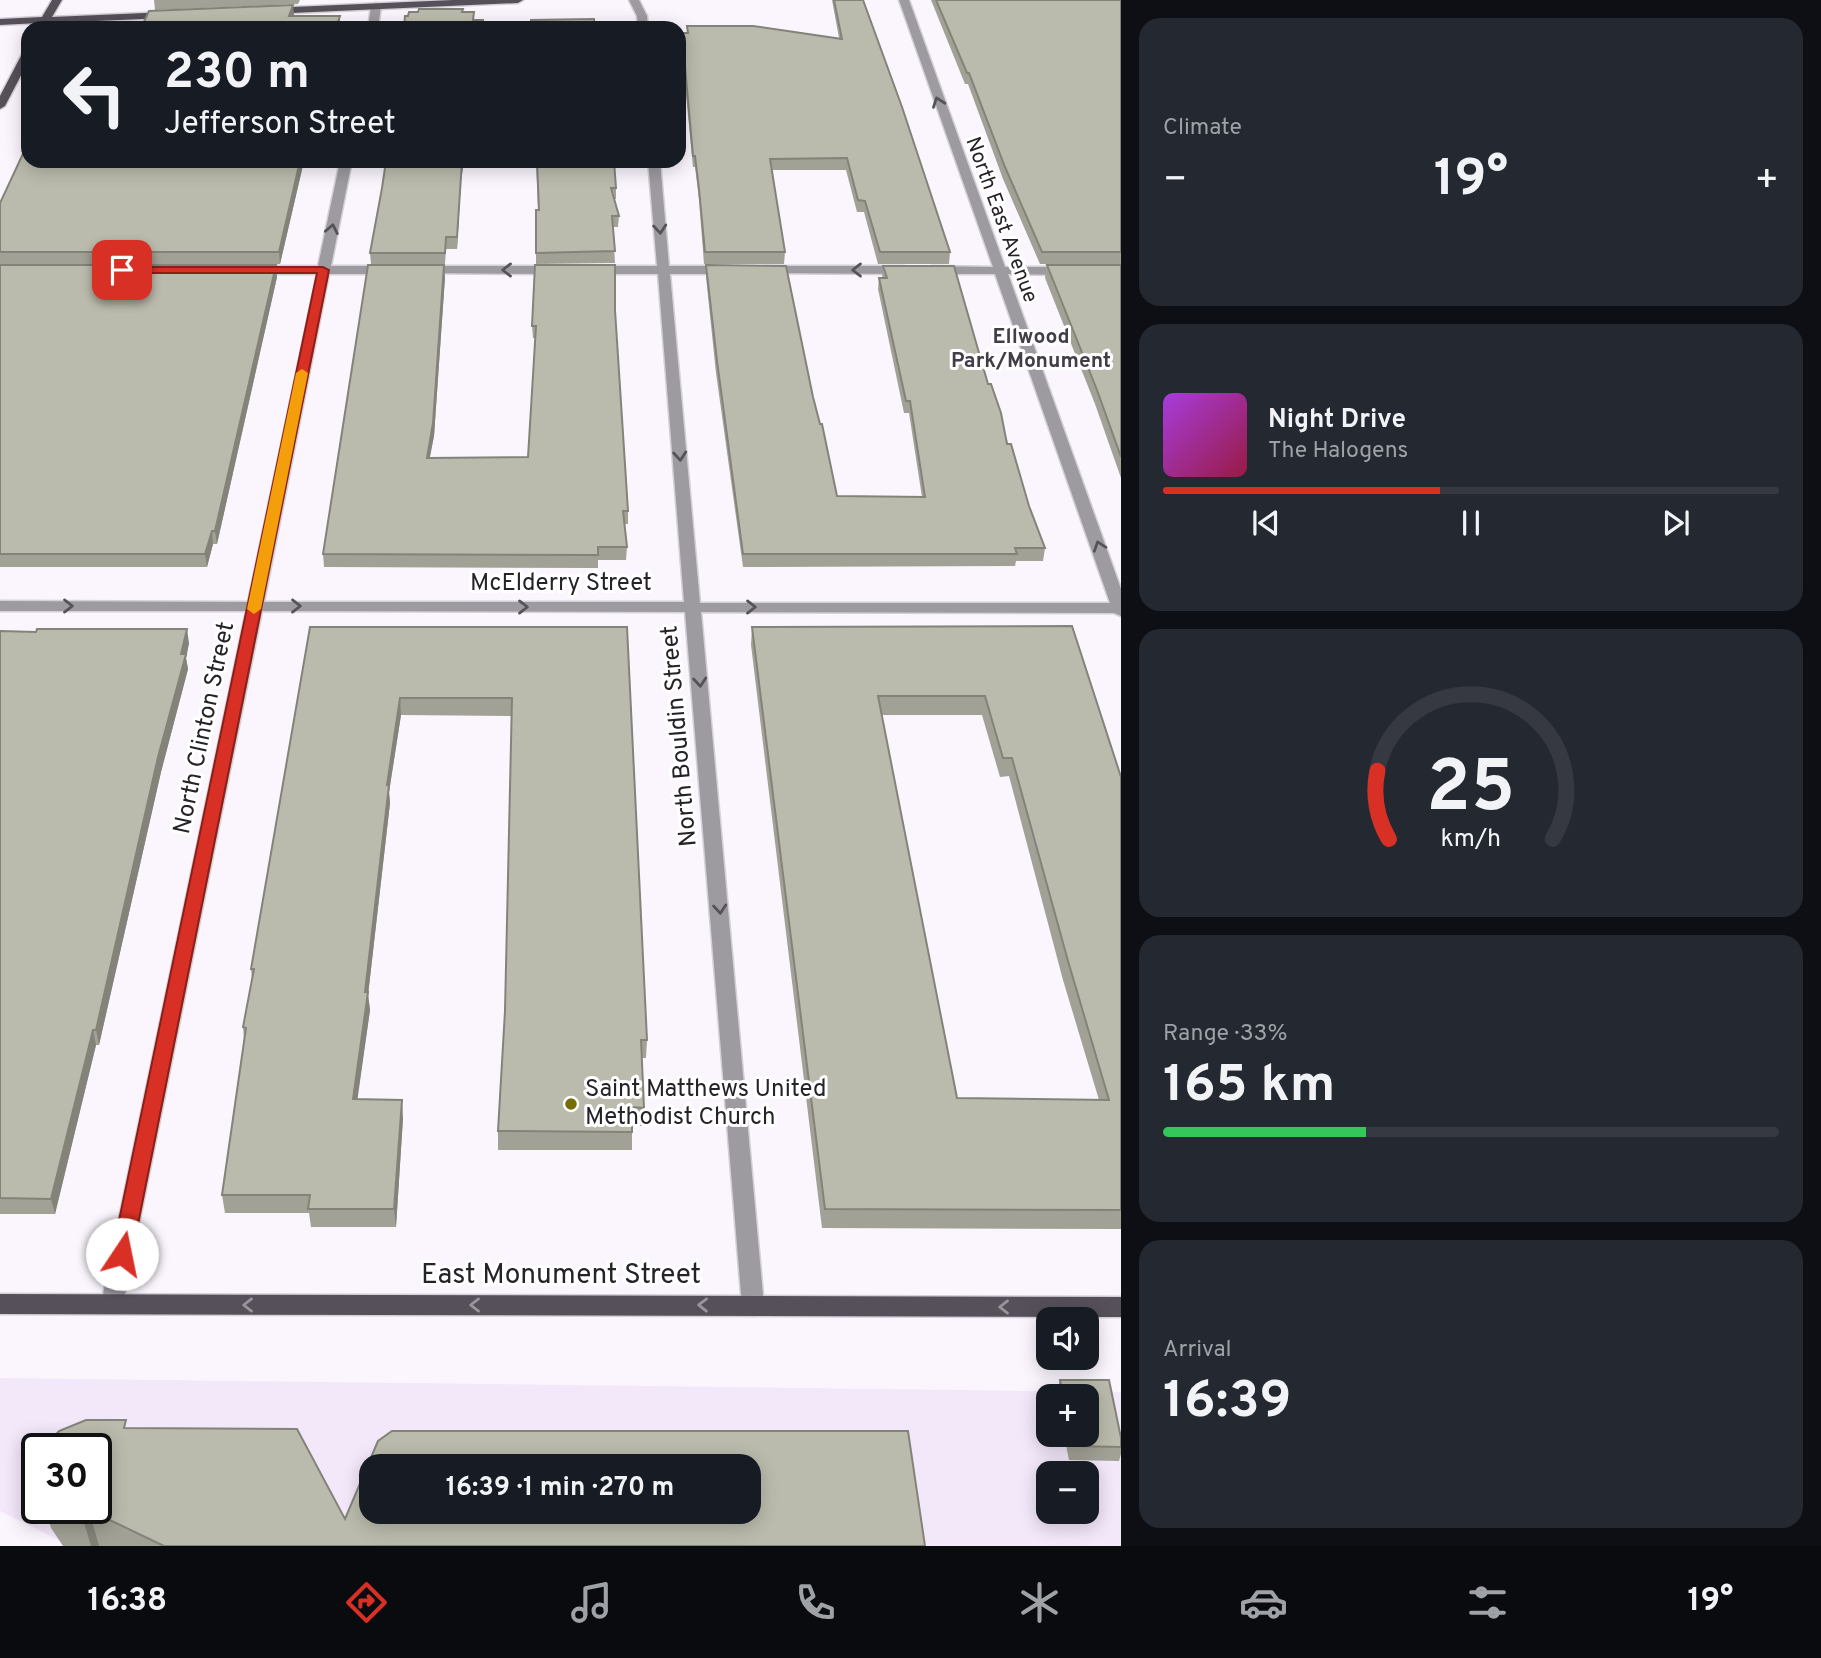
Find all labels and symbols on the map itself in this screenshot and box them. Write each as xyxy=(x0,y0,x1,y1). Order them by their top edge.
one-way arrow xyxy=(932,96,946,108)
street label: North East Avenue xyxy=(958,133,1044,307)
one-way arrow xyxy=(323,223,338,235)
one-way arrow xyxy=(652,224,667,235)
pin xyxy=(92,240,152,300)
one-way arrow xyxy=(501,262,512,278)
one-way arrow xyxy=(851,262,862,278)
district label: Ellwood Park/Monument xyxy=(951,324,1111,375)
one-way arrow xyxy=(672,450,687,461)
one-way arrow xyxy=(1093,541,1107,553)
street label: McElderry Street xyxy=(470,569,652,599)
one-way arrow xyxy=(63,598,74,614)
one-way arrow xyxy=(291,598,301,614)
one-way arrow xyxy=(518,599,529,615)
one-way arrow xyxy=(746,599,756,615)
street label: North Clinton Street xyxy=(168,619,242,837)
street label: North Bouldin Street xyxy=(655,624,705,848)
one-way arrow xyxy=(692,677,707,688)
one-way arrow xyxy=(712,904,727,915)
place label: Saint Matthews United Methodist Church xyxy=(585,1075,826,1133)
marker: Saint Matthews United Methodist Church xyxy=(563,1096,579,1112)
position arrow xyxy=(85,1217,159,1291)
street label: East Monument Street xyxy=(421,1258,701,1294)
one-way arrow xyxy=(242,1297,253,1313)
one-way arrow xyxy=(470,1297,480,1313)
one-way arrow xyxy=(697,1298,708,1313)
one-way arrow xyxy=(998,1299,1009,1315)
speed limit sign: 30 xyxy=(21,1433,112,1524)

